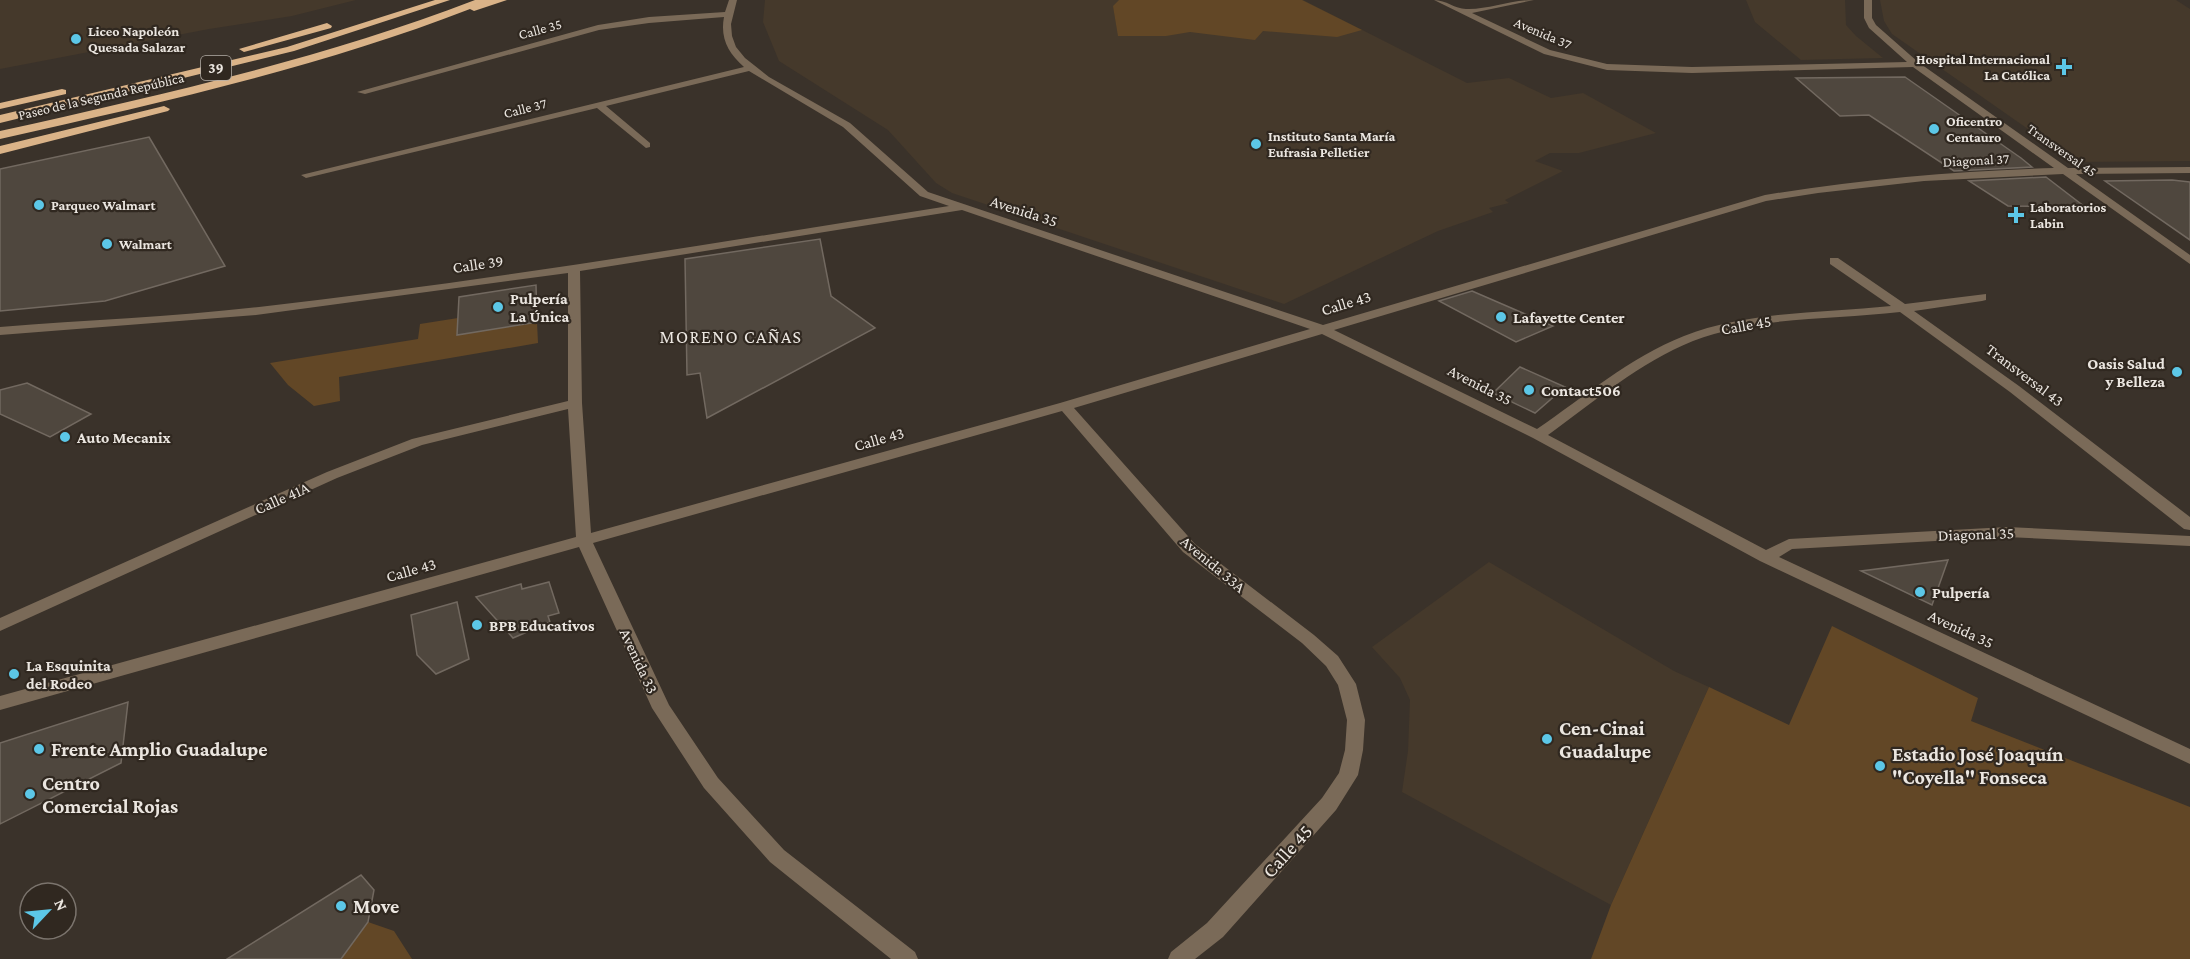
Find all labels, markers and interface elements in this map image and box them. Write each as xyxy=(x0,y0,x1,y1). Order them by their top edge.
street label: Avenida 37 xyxy=(1512,14,1575,52)
street label: Calle 35 xyxy=(517,16,563,42)
place label: Liceo Napoleón Quesada Salazar xyxy=(88,23,186,55)
marker: Liceo Napoleón Quesada Salazar xyxy=(69,32,83,46)
place label: Hospital Internacional La Católica xyxy=(1916,51,2050,83)
road number: 39 xyxy=(201,56,231,80)
marker: Hospital Internacional La Católica xyxy=(2055,58,2073,76)
street label: Paseo de la Segunda República xyxy=(17,69,186,123)
street label: Calle 37 xyxy=(502,95,549,121)
place label: Oficentro Centauro xyxy=(1946,113,2002,145)
street label: Transversal 45 xyxy=(2024,120,2100,180)
marker: Oficentro Centauro xyxy=(1927,122,1941,136)
place label: Instituto Santa María Eufrasia Pelletier xyxy=(1268,128,1395,160)
marker: Instituto Santa María Eufrasia Pelletier xyxy=(1249,137,1263,151)
street label: Diagonal 37 xyxy=(1942,150,2010,170)
street label: Avenida 35 xyxy=(988,192,1060,230)
place label: Parqueo Walmart xyxy=(51,197,156,213)
marker: Parqueo Walmart xyxy=(32,198,46,212)
place label: Laboratorios Labin xyxy=(2030,199,2107,231)
marker: Laboratorios Labin xyxy=(2007,206,2025,224)
place label: Walmart xyxy=(118,236,173,252)
marker: Walmart xyxy=(100,237,114,251)
street label: Calle 39 xyxy=(452,252,504,276)
street label: Calle 43 xyxy=(1319,287,1373,319)
place label: Pulpería La Única xyxy=(510,290,569,325)
marker: Pulpería La Única xyxy=(491,300,505,314)
place label: Lafayette Center xyxy=(1513,309,1625,326)
marker: Lafayette Center xyxy=(1494,310,1508,324)
street label: Calle 45 xyxy=(1719,312,1773,338)
district label: MORENO CAÑAS xyxy=(659,327,803,347)
street label: Transversal 43 xyxy=(1983,340,2067,410)
place label: Oasis Salud y Belleza xyxy=(2087,355,2165,390)
street label: Avenida 35 xyxy=(1445,362,1515,408)
marker: Oasis Salud y Belleza xyxy=(2170,365,2184,379)
place label: Contact506 xyxy=(1541,382,1621,399)
marker: Contact506 xyxy=(1522,383,1536,397)
street label: Calle 43 xyxy=(852,424,906,454)
place label: Auto Mecanix xyxy=(76,429,172,446)
marker: Auto Mecanix xyxy=(58,430,72,444)
street label: Calle 41A xyxy=(252,478,313,518)
street label: Diagonal 35 xyxy=(1938,524,2014,545)
street label: Avenida 33A xyxy=(1177,532,1249,596)
street label: Calle 43 xyxy=(384,555,438,585)
place label: Pulpería xyxy=(1932,584,1990,601)
marker: Pulpería xyxy=(1913,585,1927,599)
street label: Avenida 35 xyxy=(1926,607,1996,651)
place label: BPB Educativos xyxy=(489,617,595,634)
marker: BPB Educativos xyxy=(470,618,484,632)
street label: Avenida 33 xyxy=(617,626,661,696)
place label: La Esquinita del Rodeo xyxy=(26,657,111,692)
marker: La Esquinita del Rodeo xyxy=(7,667,21,681)
place label: Cen-Cinai Guadalupe xyxy=(1559,717,1651,762)
marker: Cen-Cinai Guadalupe xyxy=(1540,732,1554,746)
place label: Frente Amplio Guadalupe xyxy=(51,738,268,760)
marker: Frente Amplio Guadalupe xyxy=(32,742,46,756)
place label: Estadio José Joaquín "Coyella" Fonseca xyxy=(1892,743,2064,788)
marker: Estadio José Joaquín "Coyella" Fonseca xyxy=(1873,759,1887,773)
place label: Centro Comercial Rojas xyxy=(42,772,178,818)
marker: Centro Comercial Rojas xyxy=(23,787,37,801)
street label: Calle 45 xyxy=(1258,820,1316,882)
north arrow xyxy=(18,881,78,941)
place label: Move xyxy=(353,895,399,917)
text: N xyxy=(51,896,71,913)
marker: Move xyxy=(334,899,348,913)

